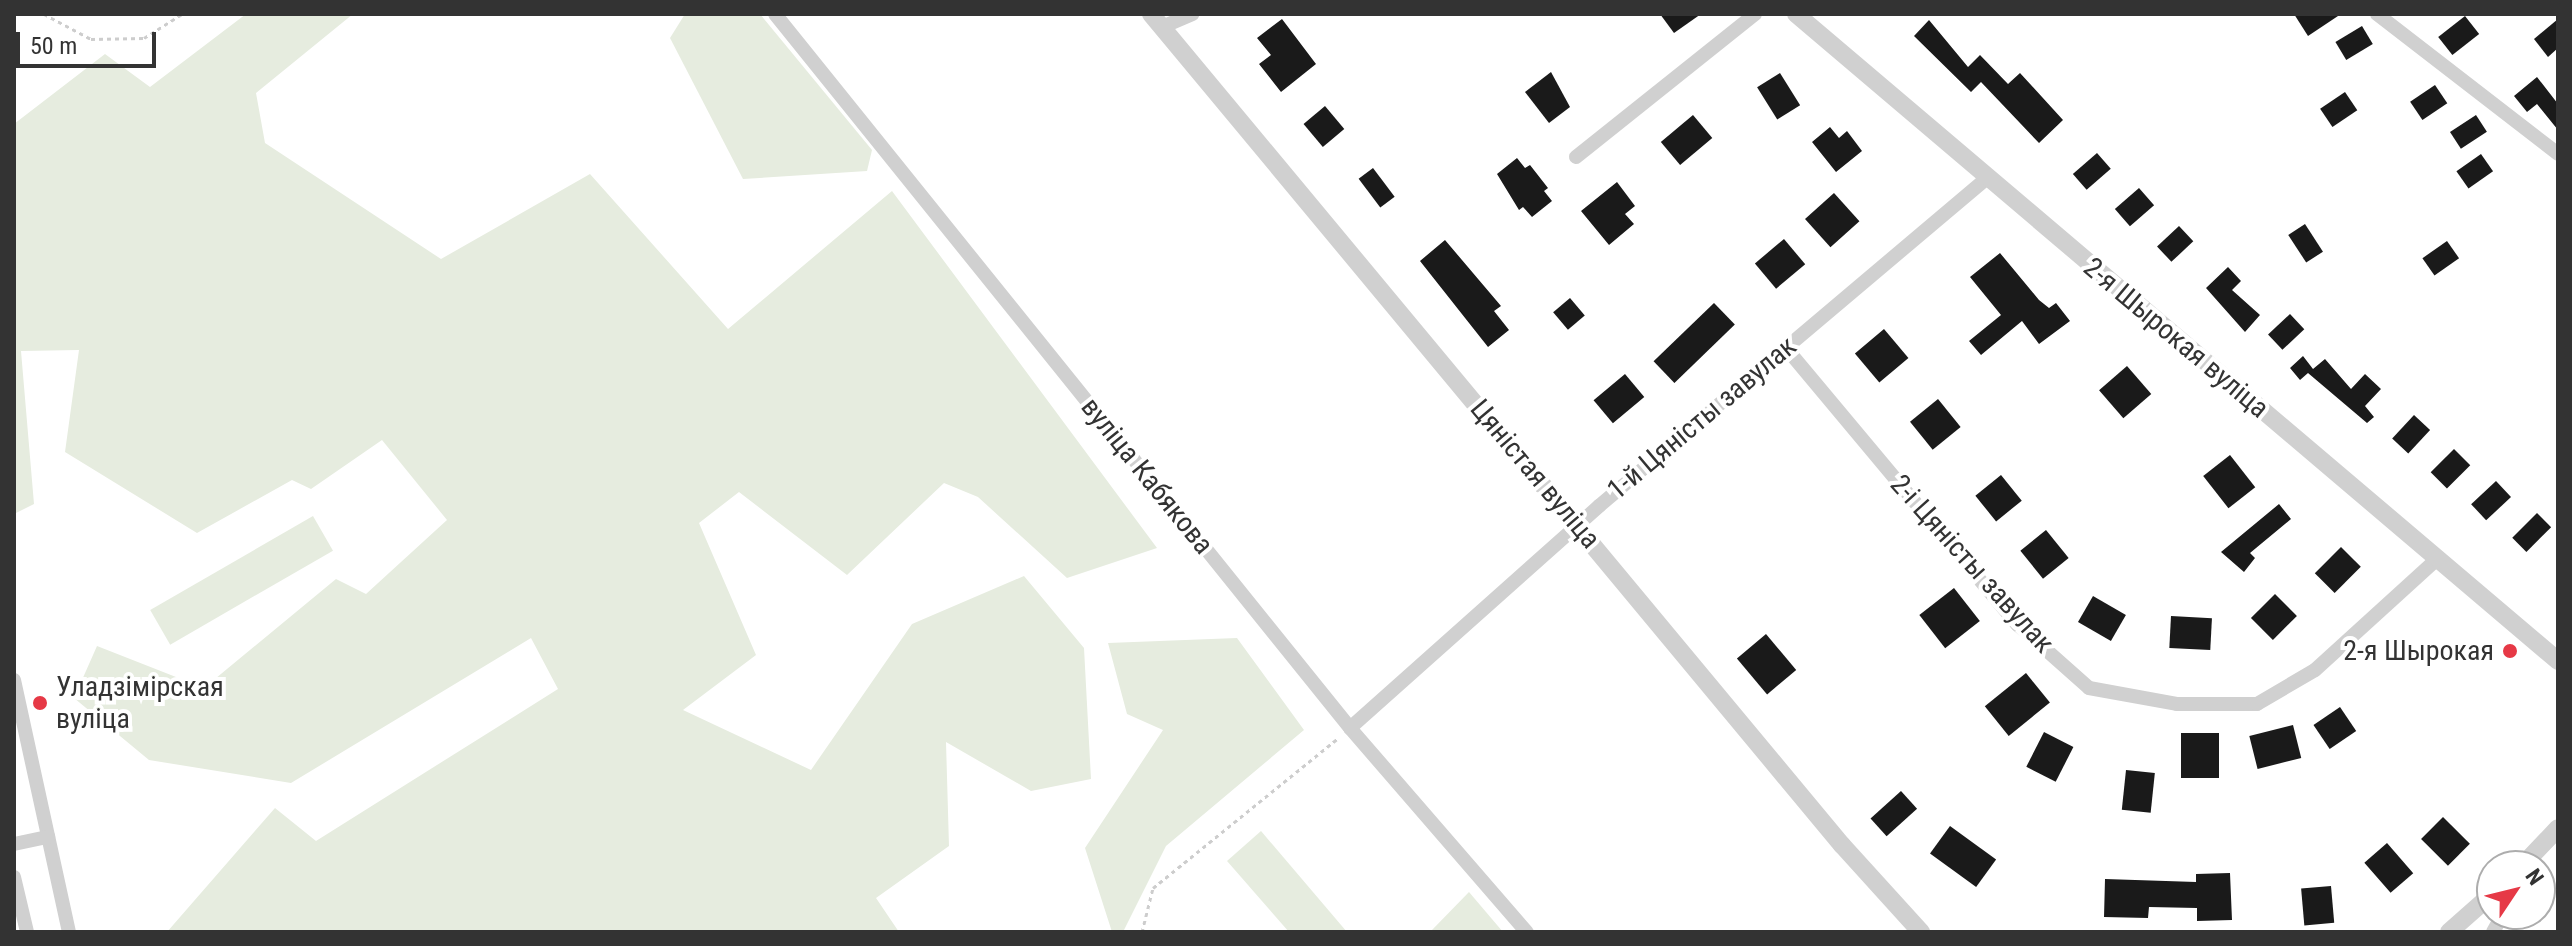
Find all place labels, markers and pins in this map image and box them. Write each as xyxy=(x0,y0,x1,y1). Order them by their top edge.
place label: 2-я Шырокая xyxy=(2343,634,2494,668)
marker: 2-я Шырокая xyxy=(2501,642,2519,660)
place label: Уладзімірская вуліца xyxy=(56,670,224,736)
marker: Уладзімірская вуліца xyxy=(31,694,49,712)

